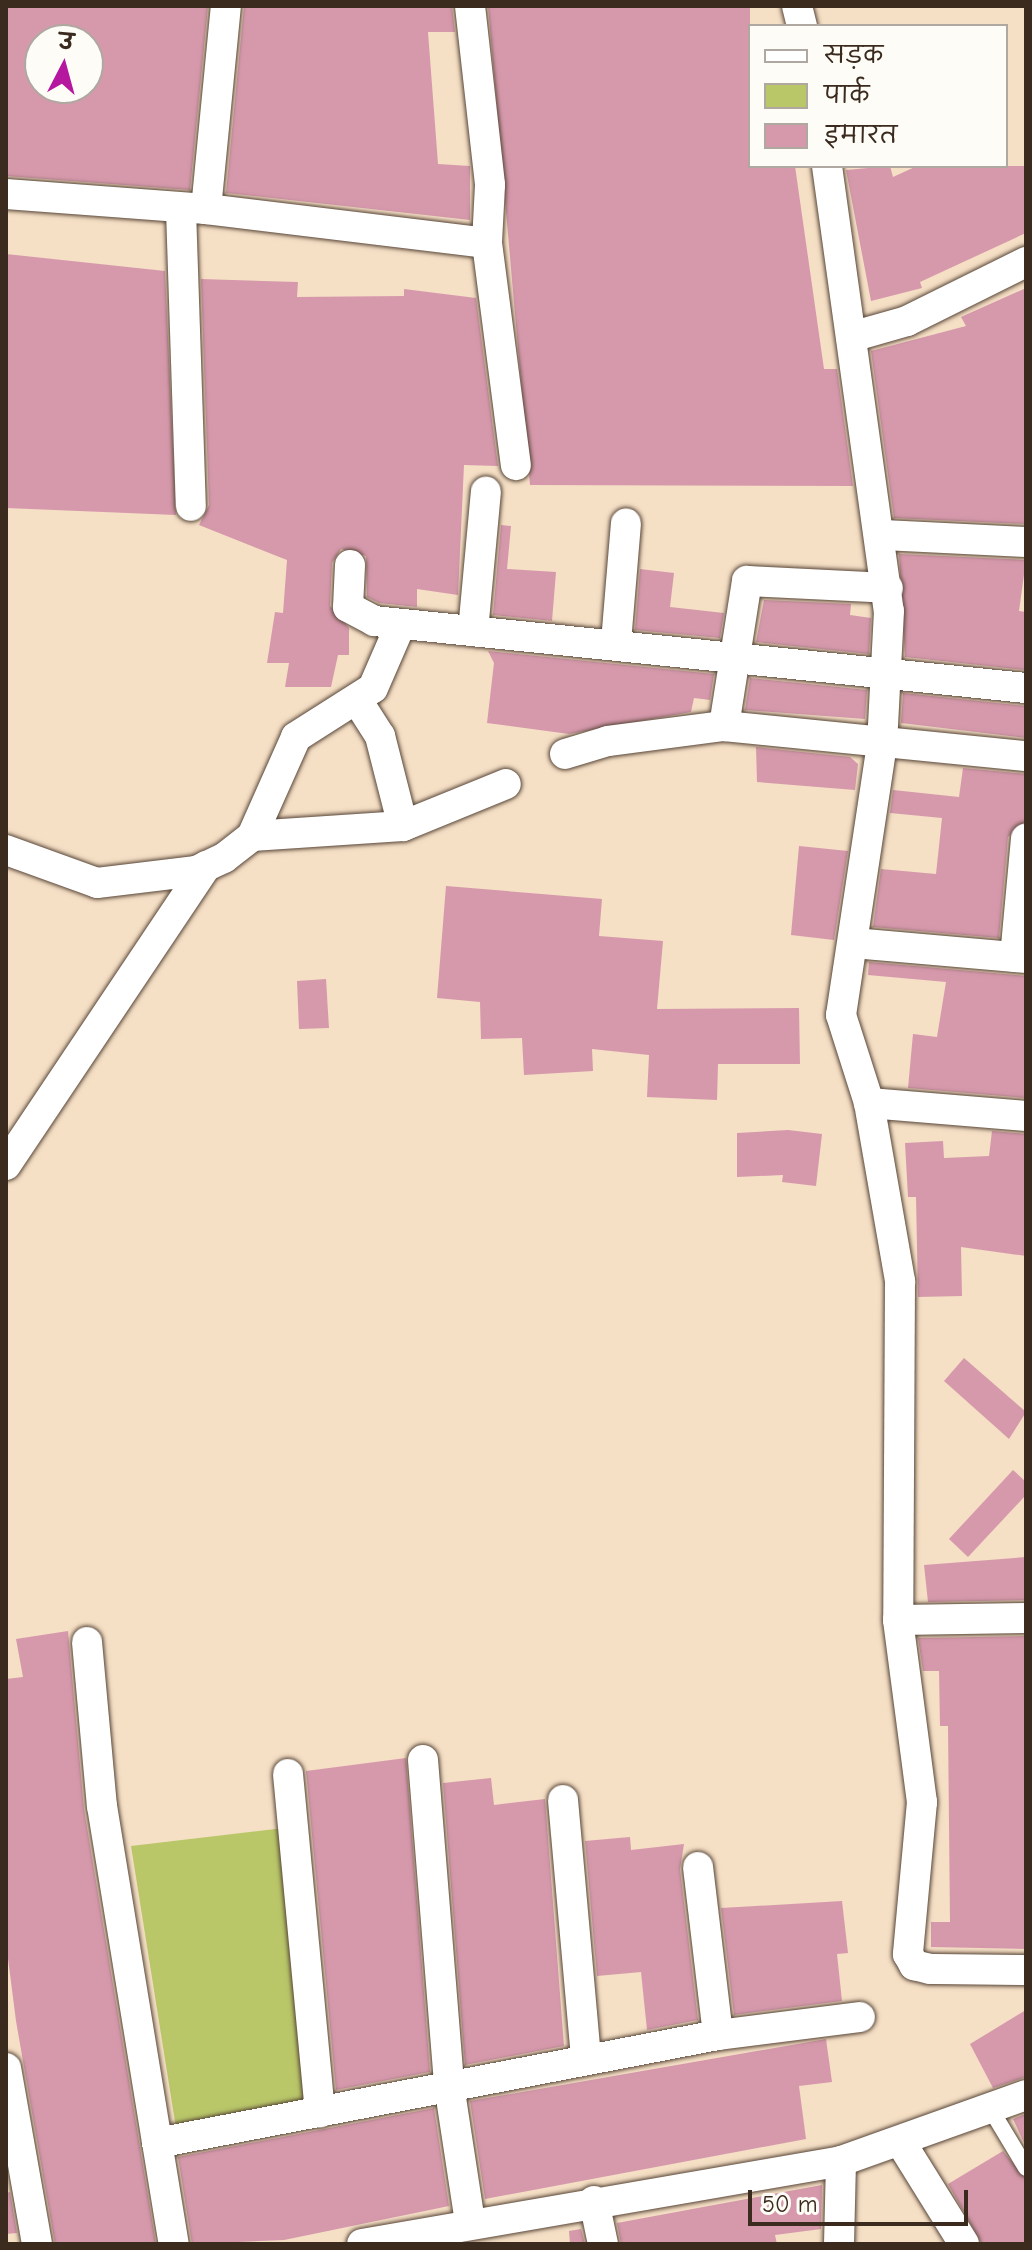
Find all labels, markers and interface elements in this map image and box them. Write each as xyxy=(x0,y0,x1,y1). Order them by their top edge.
north arrow xyxy=(24,24,104,104)
legend xyxy=(748,24,1008,168)
text: उ xyxy=(58,28,75,56)
text: सड़क xyxy=(824,41,883,69)
text: पार्क xyxy=(824,81,869,109)
text: इमारत xyxy=(824,121,897,149)
scale bar xyxy=(752,2174,972,2224)
text: 50 m xyxy=(762,2190,818,2218)

